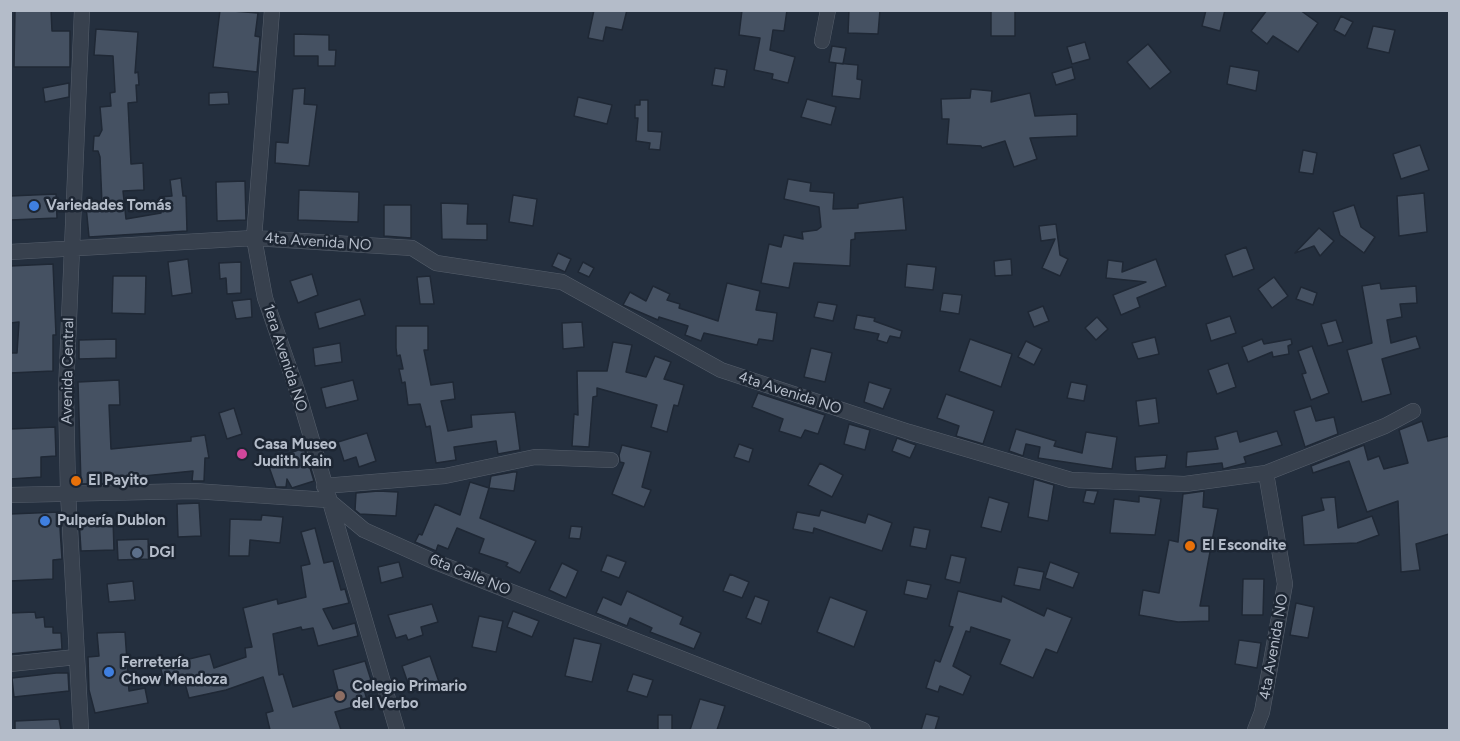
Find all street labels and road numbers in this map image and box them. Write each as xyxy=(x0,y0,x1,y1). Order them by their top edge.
street label: 4ta Avenida NO xyxy=(264,229,372,255)
street label: 1era Avenida NO xyxy=(259,302,311,414)
street label: Avenida Central xyxy=(58,317,78,425)
street label: 4ta Avenida NO xyxy=(736,368,844,418)
street label: 6ta Calle NO xyxy=(427,551,513,599)
street label: 4ta Avenida NO xyxy=(1256,593,1292,701)

